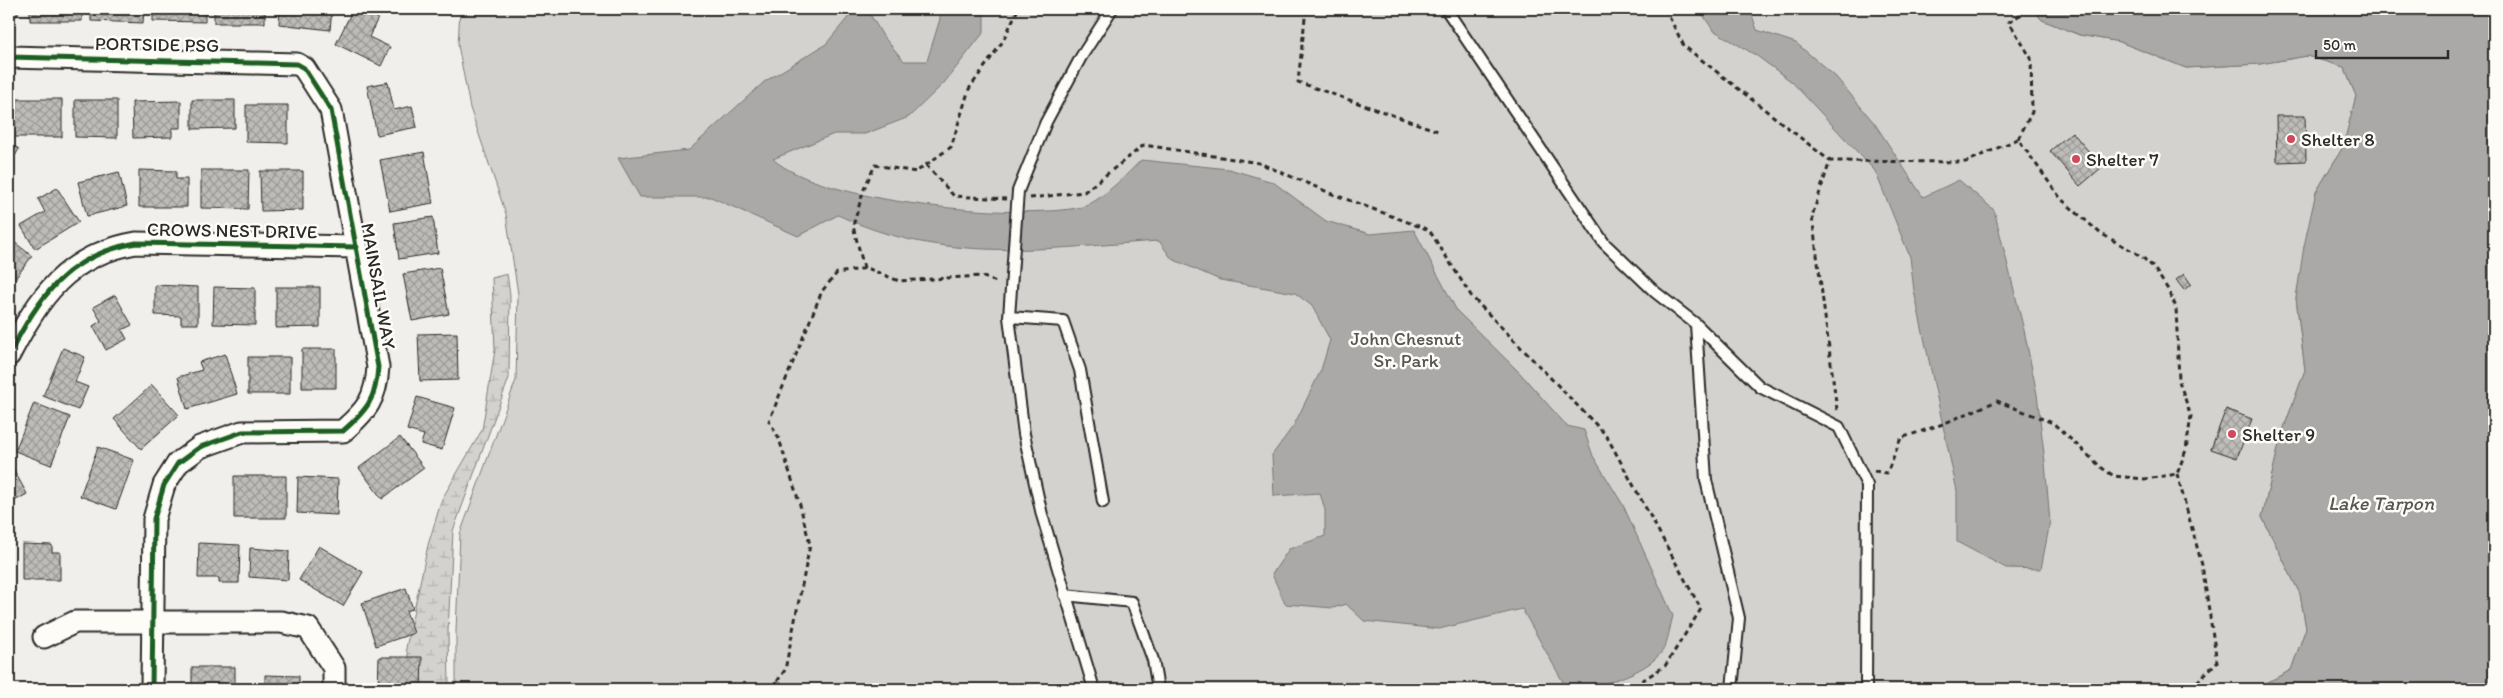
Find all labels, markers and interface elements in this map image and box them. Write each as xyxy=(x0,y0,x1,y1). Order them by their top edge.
scale bar xyxy=(2316,28,2448,60)
street label: PORTSIDE PSG xyxy=(95,32,219,57)
text: 50 m xyxy=(2323,36,2356,54)
place label: Shelter 8 xyxy=(2301,128,2375,151)
marker: Shelter 8 xyxy=(2285,133,2297,145)
place label: Shelter 7 xyxy=(2086,148,2159,171)
marker: Shelter 7 xyxy=(2070,153,2082,165)
street label: CROWS NEST DRIVE xyxy=(147,218,317,243)
street label: MAINSAIL WAY xyxy=(356,221,401,351)
park label: John Chesnut Sr. Park xyxy=(1351,327,1461,372)
place label: Shelter 9 xyxy=(2242,423,2315,446)
marker: Shelter 9 xyxy=(2226,428,2238,440)
water label: Lake Tarpon xyxy=(2328,491,2435,515)

